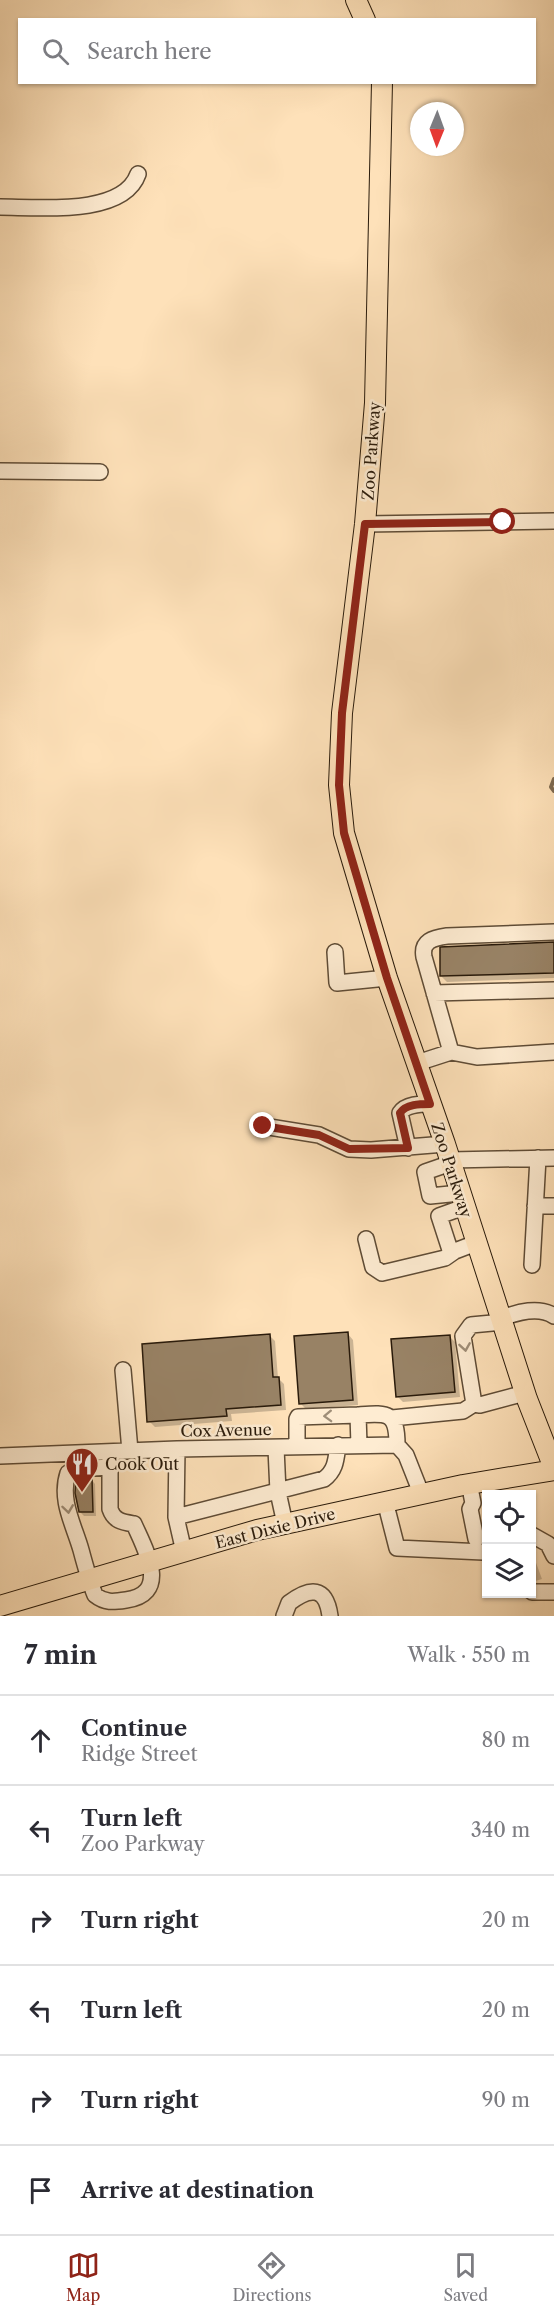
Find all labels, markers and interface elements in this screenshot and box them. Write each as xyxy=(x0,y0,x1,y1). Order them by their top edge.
search box xyxy=(18,18,536,84)
icon: search xyxy=(39,35,72,68)
text: Search here xyxy=(87,38,212,65)
north arrow xyxy=(410,102,464,156)
street label: Zoo Parkway xyxy=(358,400,384,501)
route start xyxy=(489,508,515,534)
route end xyxy=(249,1112,275,1138)
street label: Zoo Parkway xyxy=(427,1120,477,1221)
one-way arrow xyxy=(458,1342,470,1352)
one-way arrow xyxy=(324,1410,333,1423)
street label: Cox Avenue xyxy=(180,1419,272,1441)
restaurant icon: Cook Out xyxy=(64,1446,100,1493)
place label: Cook Out xyxy=(105,1454,179,1474)
map controls xyxy=(482,1490,536,1598)
button: locate xyxy=(482,1490,536,1544)
street label: East Dixie Drive xyxy=(213,1503,337,1553)
one-way arrow xyxy=(61,1504,73,1514)
button: layers xyxy=(482,1544,536,1598)
text: 7 min xyxy=(24,1639,97,1671)
text: Walk · 550 m xyxy=(408,1643,530,1667)
text: Continue xyxy=(81,1715,187,1742)
icon: ahead xyxy=(24,1724,57,1757)
text: 80 m xyxy=(482,1728,530,1752)
text: Ridge Street xyxy=(81,1742,198,1766)
text: Turn left xyxy=(81,1805,182,1832)
icon: left xyxy=(24,1814,57,1847)
text: 340 m xyxy=(471,1818,530,1842)
text: Zoo Parkway xyxy=(81,1832,205,1856)
icon: right xyxy=(24,1904,57,1937)
text: Turn right xyxy=(81,1907,199,1934)
text: 20 m xyxy=(482,1908,530,1932)
icon: left xyxy=(24,1994,57,2027)
text: Turn left xyxy=(81,1997,182,2024)
text: 20 m xyxy=(482,1998,530,2022)
icon: right xyxy=(24,2084,57,2117)
text: Turn right xyxy=(81,2087,199,2114)
text: 90 m xyxy=(482,2088,530,2112)
icon: arrive xyxy=(24,2174,57,2207)
text: Arrive at destination xyxy=(81,2177,314,2204)
tab: Map xyxy=(66,2249,100,2305)
tab: Directions xyxy=(232,2249,311,2305)
tab: Saved xyxy=(444,2249,488,2305)

